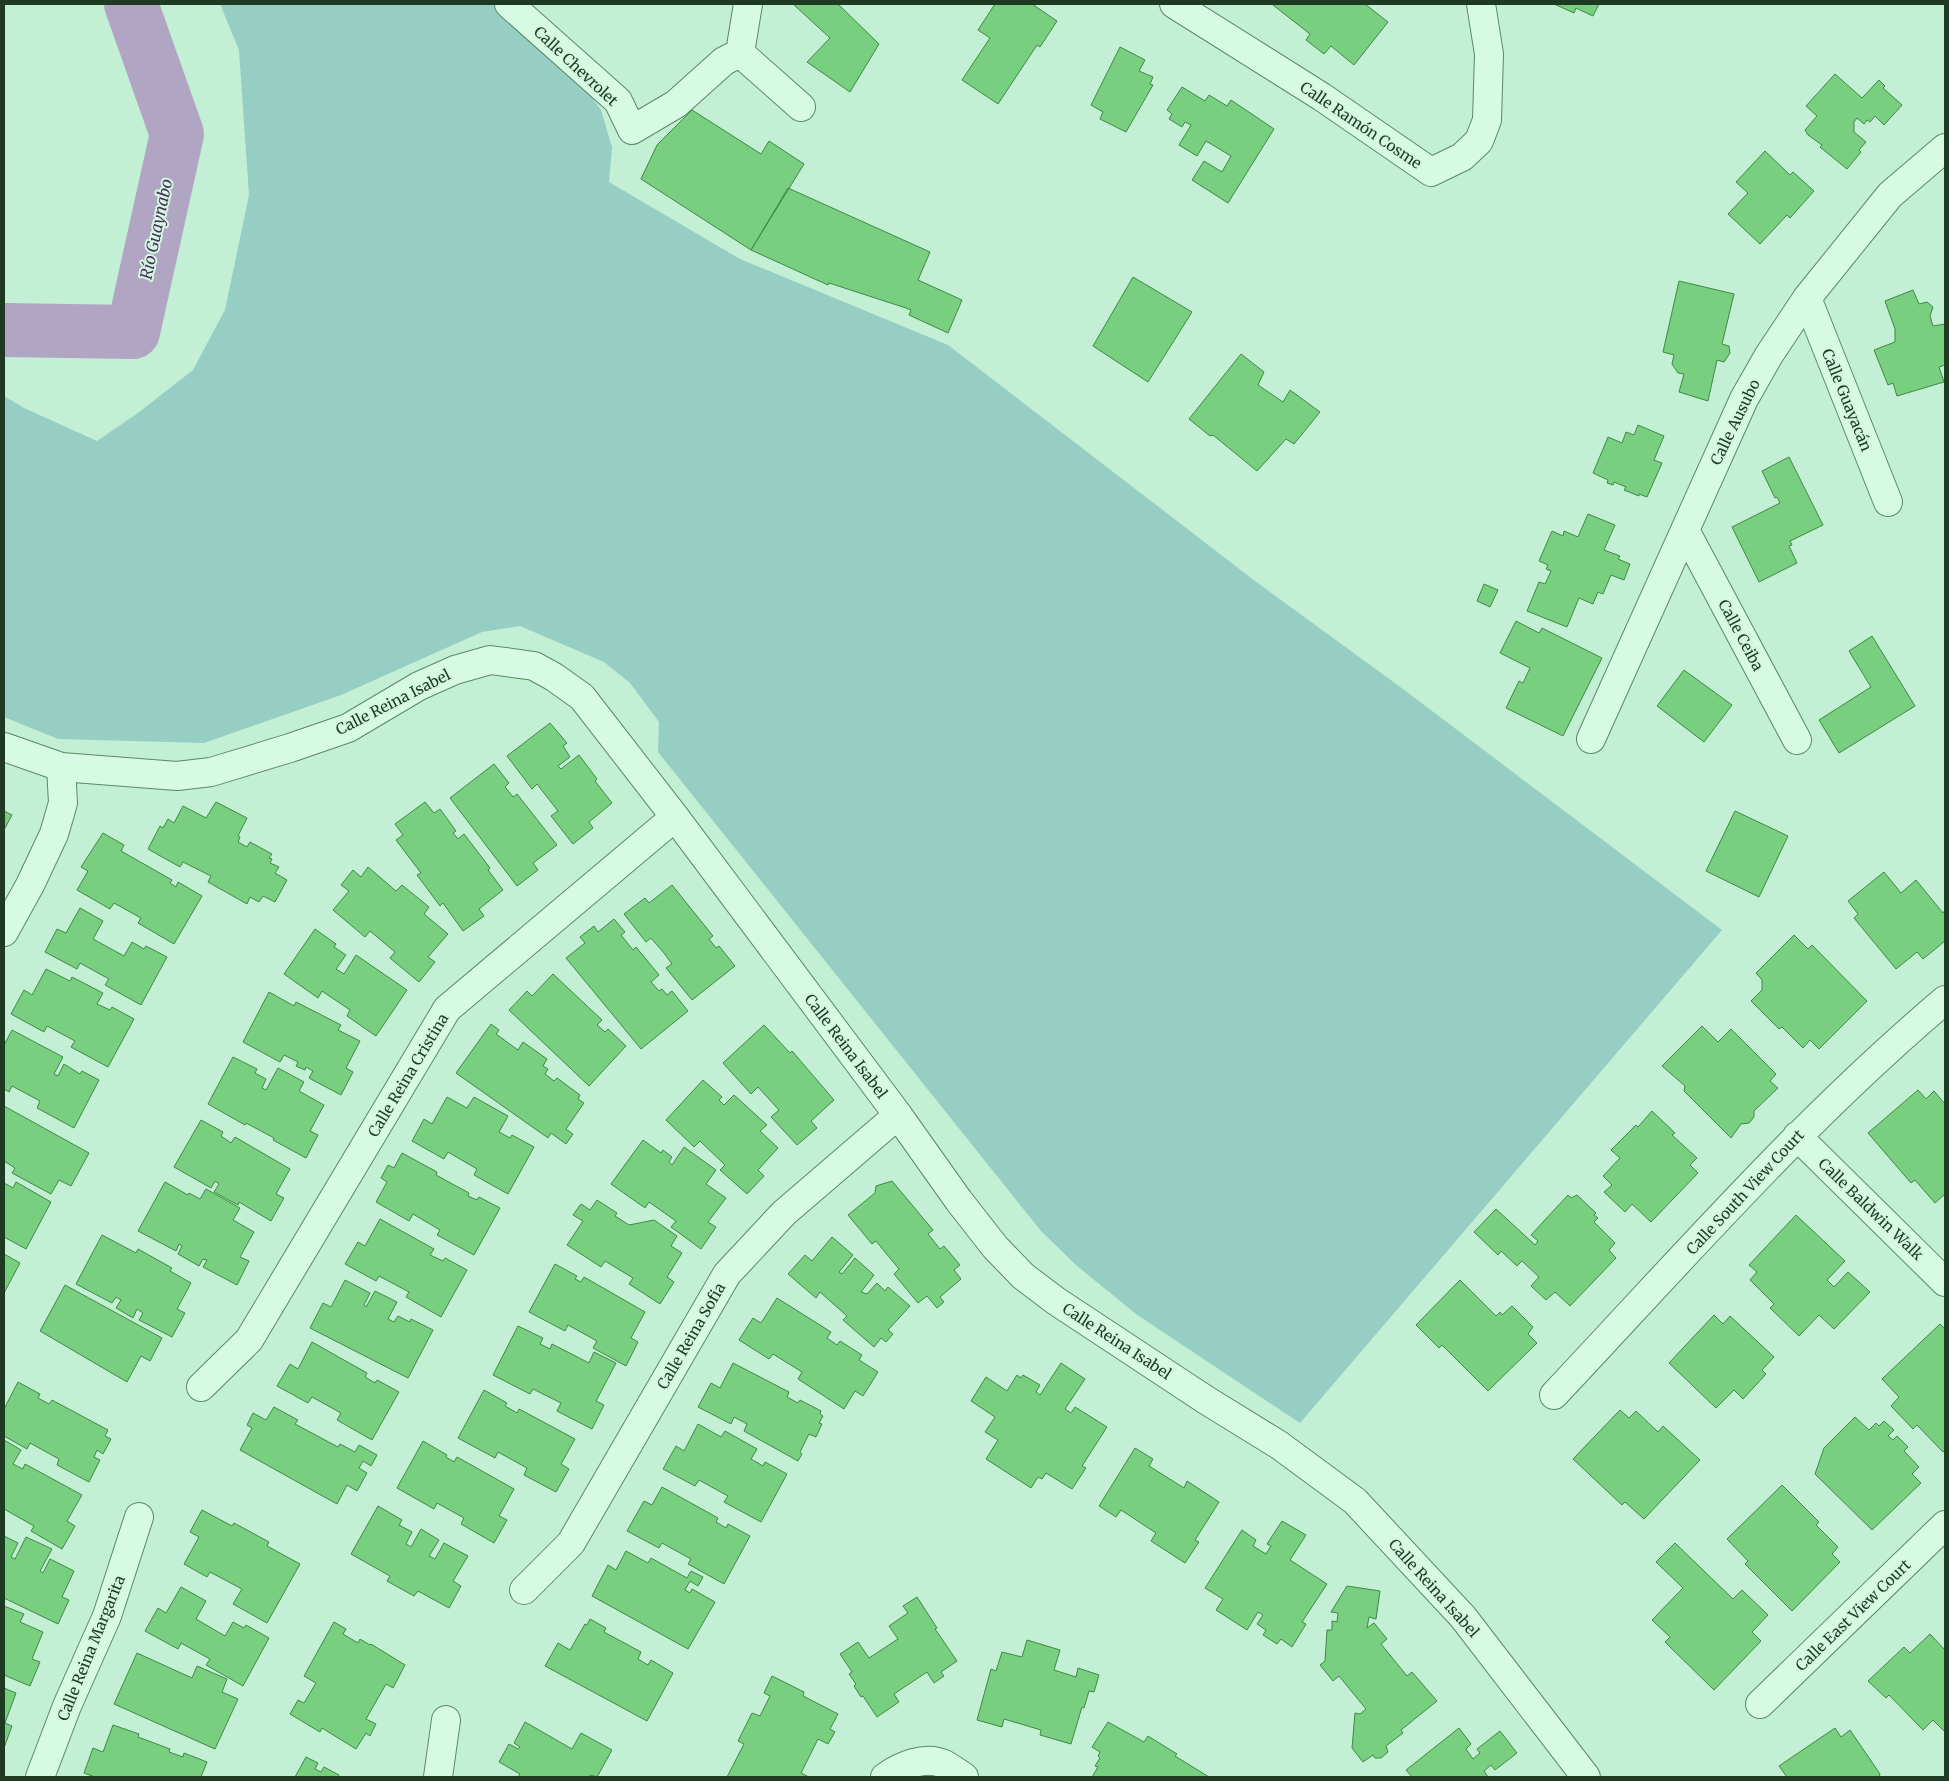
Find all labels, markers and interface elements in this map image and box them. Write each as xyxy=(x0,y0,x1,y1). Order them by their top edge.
street label: Calle Chevrolet xyxy=(530,22,622,110)
street label: Calle Ramón Cosme xyxy=(1297,77,1426,173)
water label: Río Guaynabo xyxy=(136,177,176,281)
street label: Calle Guayacán xyxy=(1818,346,1876,454)
street label: Calle Ausubo xyxy=(1706,376,1764,468)
street label: Calle Ceiba xyxy=(1714,596,1768,674)
street label: Calle Reina Isabel xyxy=(333,665,454,739)
street label: Calle Reina Isabel xyxy=(800,990,892,1102)
street label: Calle Reina Cristina xyxy=(364,1010,452,1140)
street label: Calle South View Court xyxy=(1682,1125,1808,1259)
street label: Calle Baldwin Walk xyxy=(1814,1154,1928,1264)
street label: Calle Reina Sofia xyxy=(653,1279,729,1393)
street label: Calle Reina Isabel xyxy=(1059,1299,1175,1383)
street label: Calle Reina Isabel xyxy=(1385,1535,1483,1641)
street label: Calle East View Court xyxy=(1791,1555,1915,1675)
street label: Calle Reina Margarita xyxy=(53,1573,129,1723)

